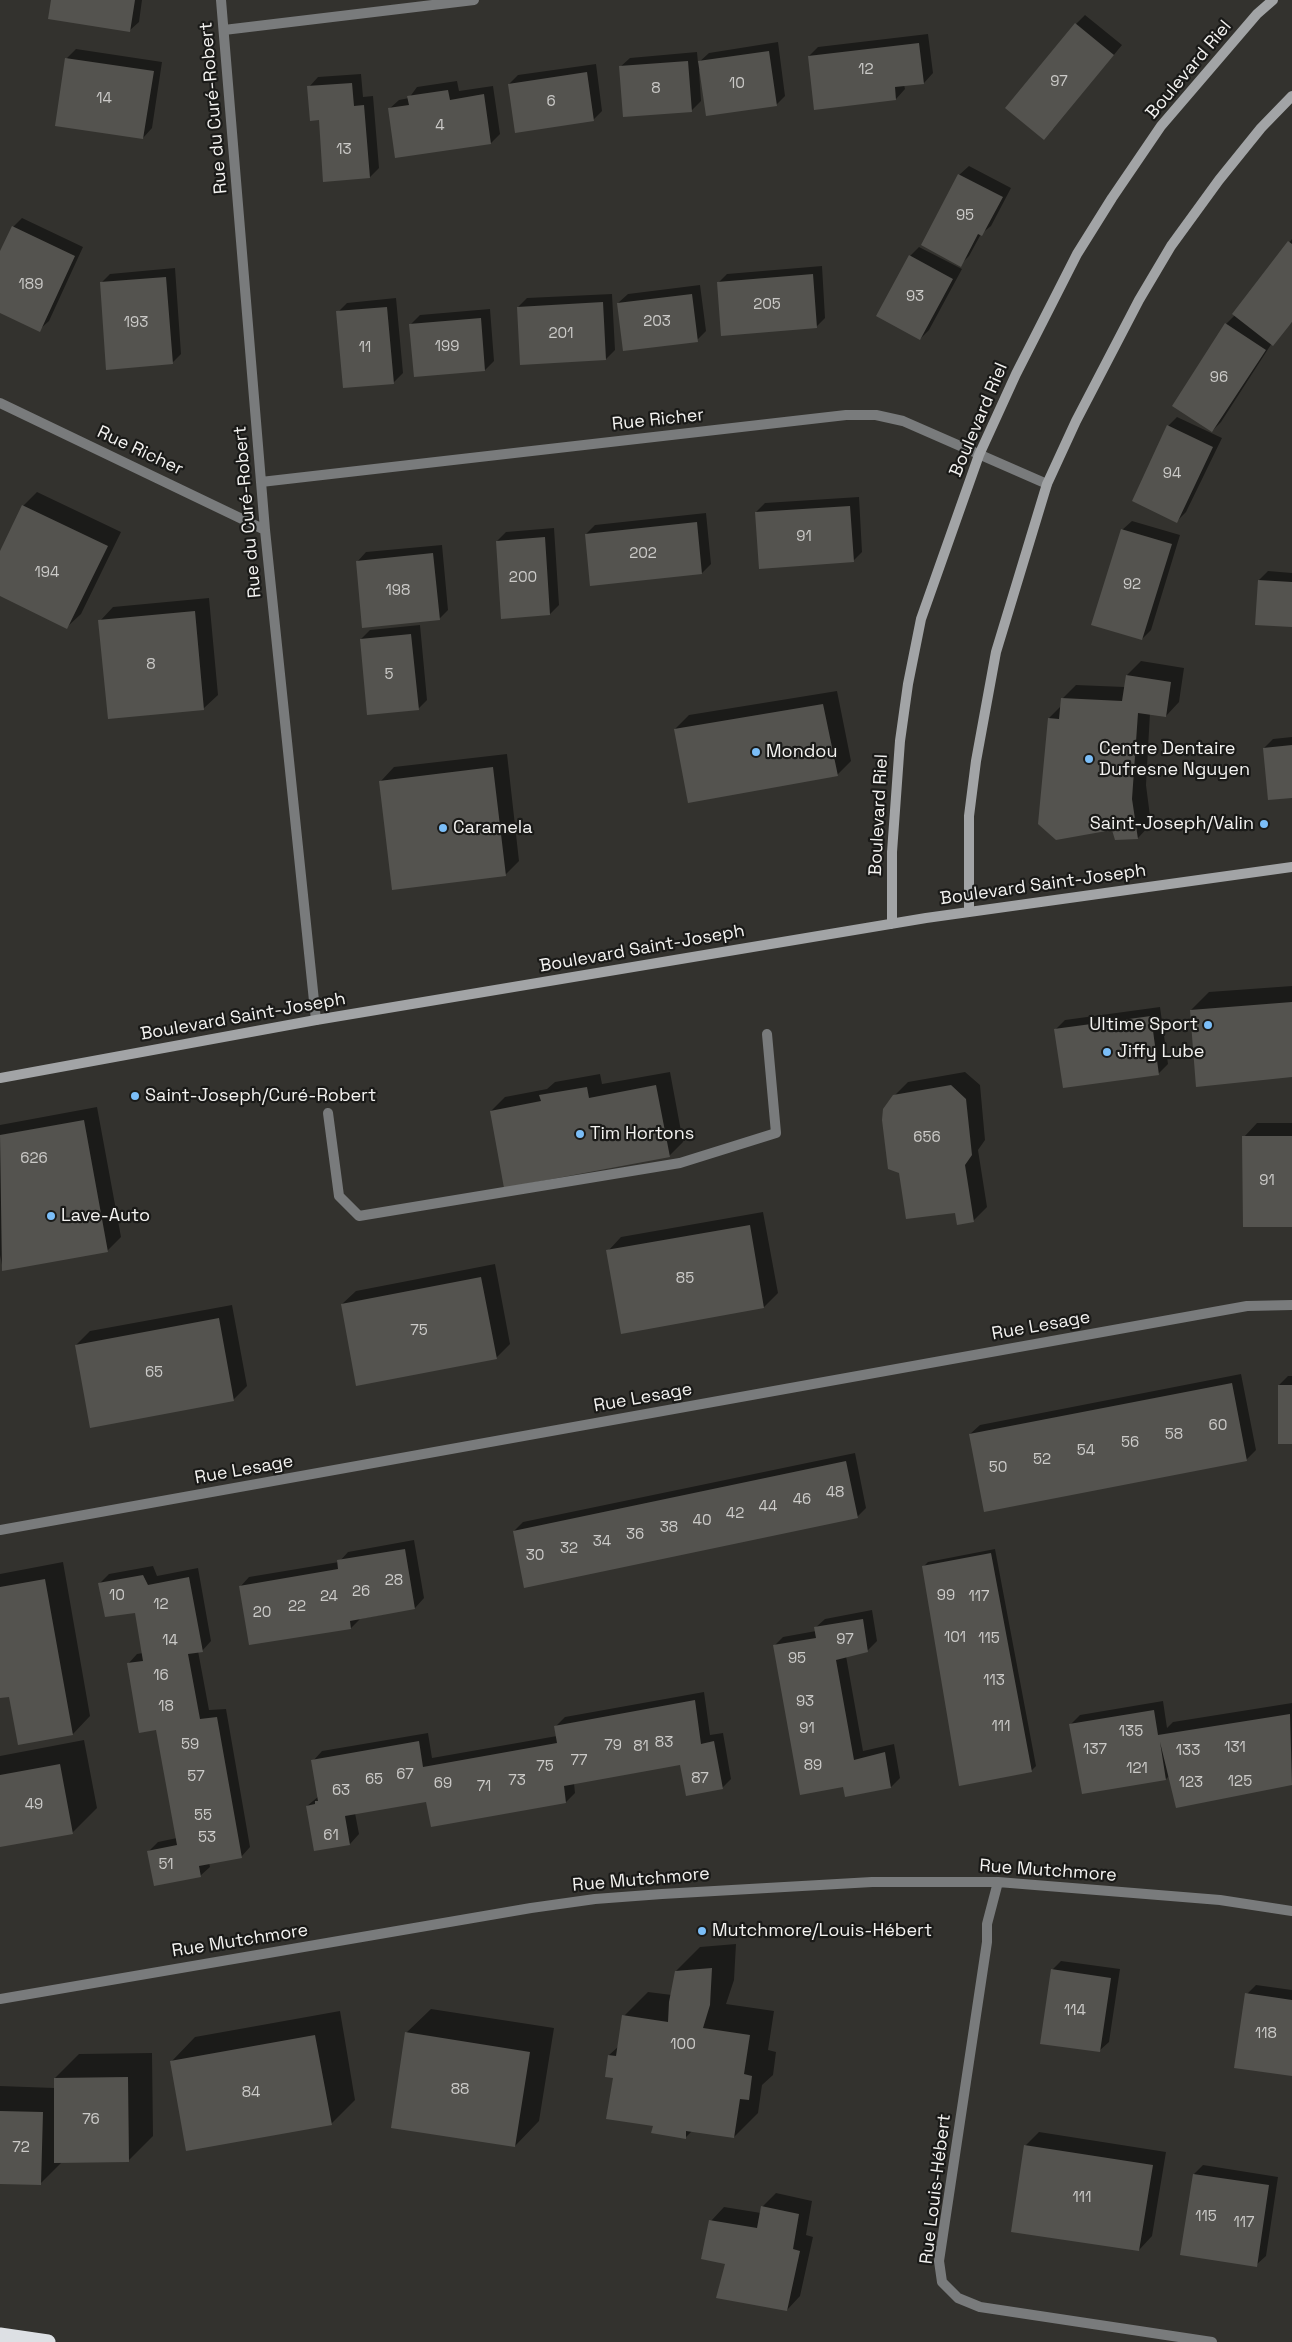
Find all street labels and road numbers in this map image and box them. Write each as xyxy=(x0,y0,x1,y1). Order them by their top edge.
street label: Boulevard Riel xyxy=(1142,16,1236,124)
street label: Rue du Curé-Robert xyxy=(196,21,232,195)
street label: Boulevard Riel xyxy=(945,360,1013,480)
street label: Rue Richer xyxy=(611,404,705,436)
street label: Rue Richer xyxy=(93,422,187,480)
street label: Rue du Curé-Robert xyxy=(230,425,266,599)
street label: Boulevard Riel xyxy=(865,754,893,876)
street label: Boulevard Saint-Joseph xyxy=(938,860,1148,910)
street label: Boulevard Saint-Joseph xyxy=(538,920,746,978)
street label: Boulevard Saint-Joseph xyxy=(139,988,347,1046)
street label: Rue Lesage xyxy=(990,1307,1092,1345)
street label: Rue Lesage xyxy=(592,1379,694,1417)
street label: Rue Lesage xyxy=(193,1451,295,1489)
street label: Rue Mutchmore xyxy=(979,1855,1117,1887)
street label: Rue Mutchmore xyxy=(571,1863,711,1897)
street label: Rue Mutchmore xyxy=(170,1920,310,1962)
street label: Rue Louis-Hébert xyxy=(916,2113,956,2265)

